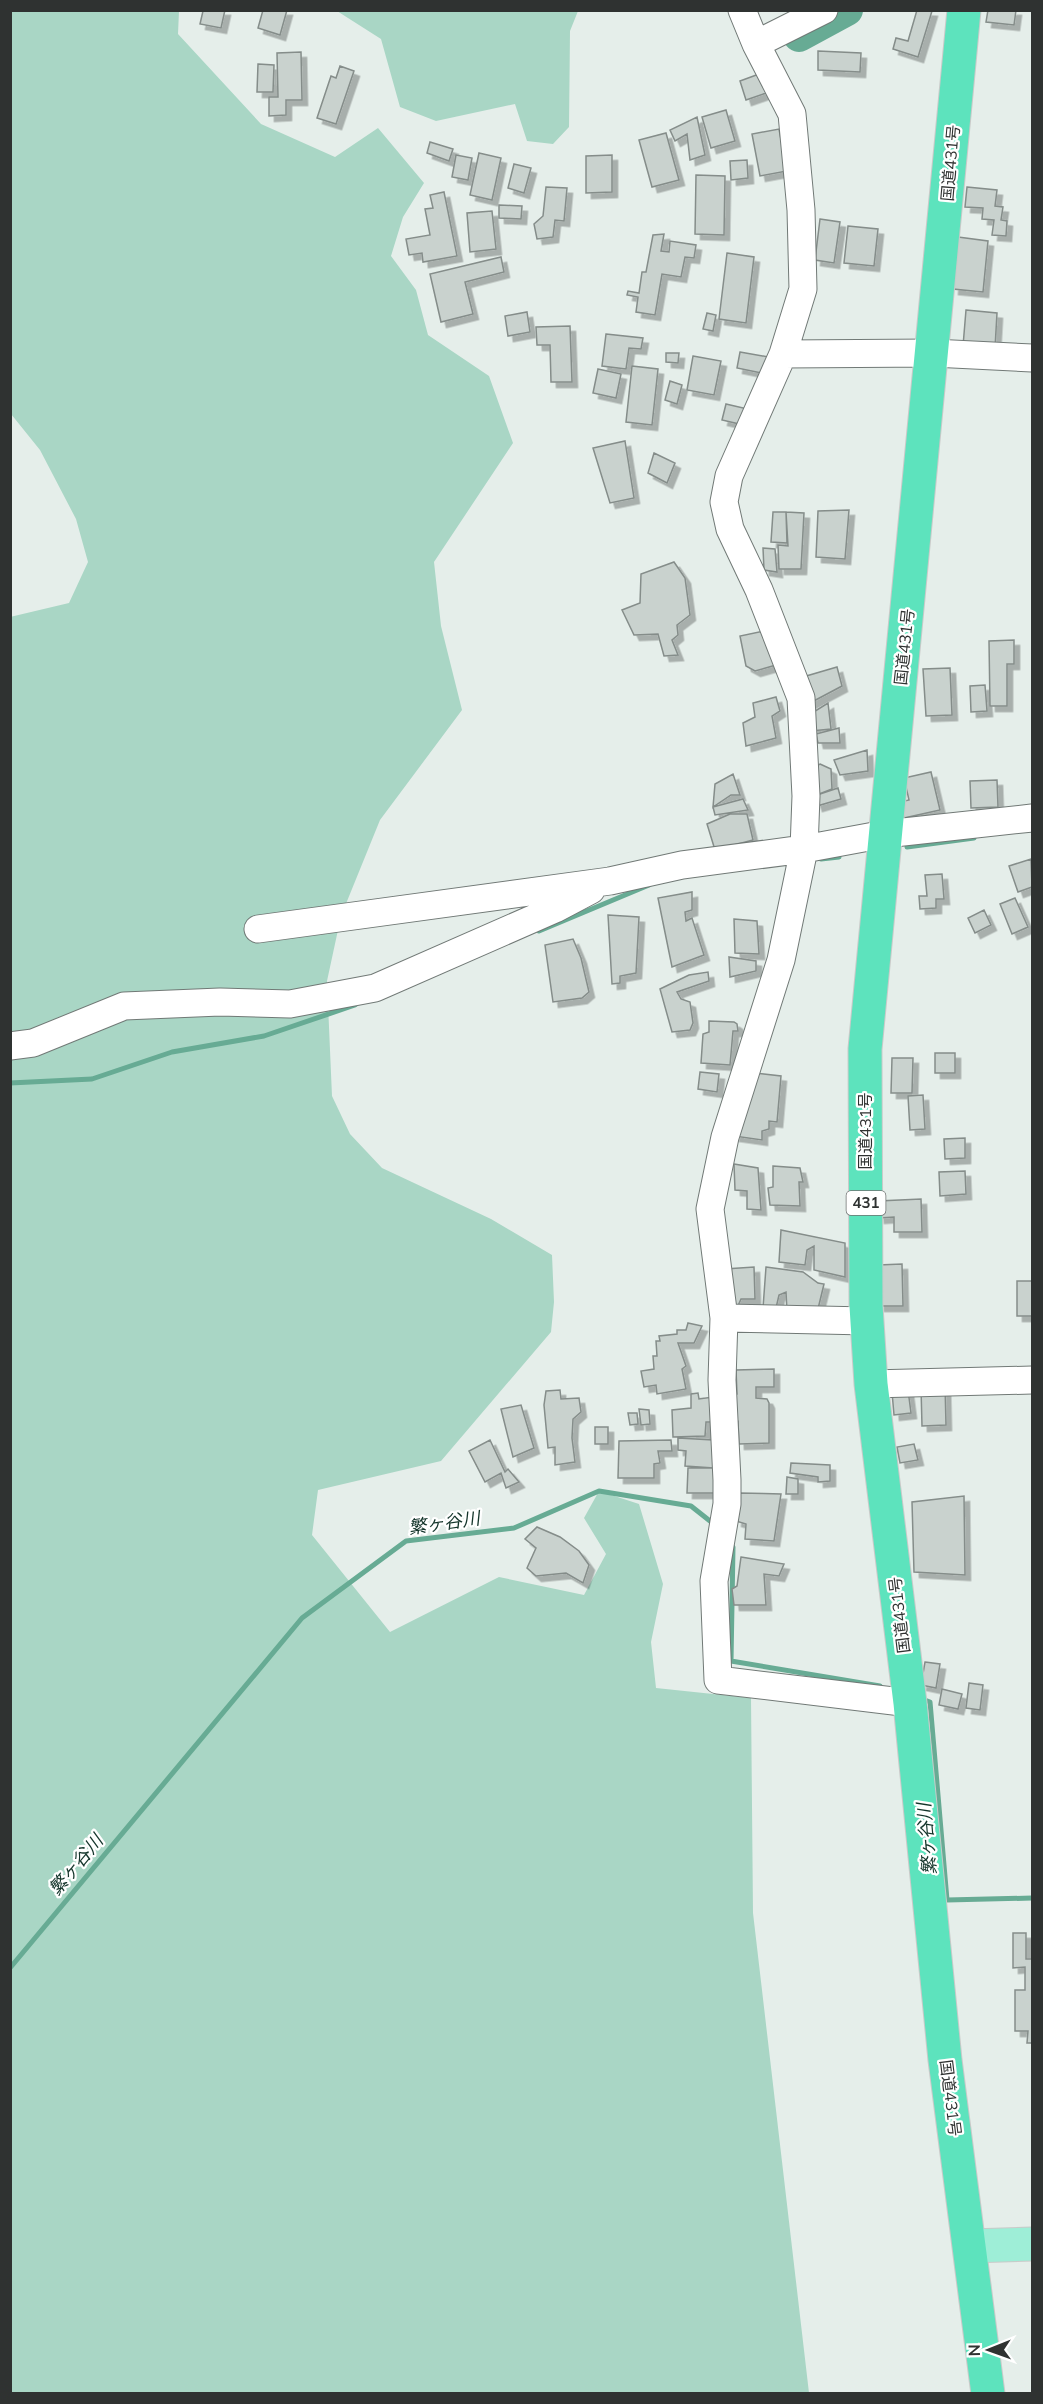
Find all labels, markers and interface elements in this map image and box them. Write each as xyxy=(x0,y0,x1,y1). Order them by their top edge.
street label: 国道431号 xyxy=(937,124,963,202)
street label: 国道431号 xyxy=(890,608,918,686)
street label: 国道431号 xyxy=(855,1093,875,1169)
road number: 431 xyxy=(846,1191,886,1215)
water label: 繁ヶ谷川 xyxy=(407,1506,483,1539)
street label: 国道431号 xyxy=(884,1576,914,1654)
water label: 繁ヶ谷川 xyxy=(912,1800,941,1876)
water label: 繁ヶ谷川 xyxy=(44,1828,109,1900)
street label: 国道431号 xyxy=(936,2059,966,2137)
north arrow xyxy=(959,2320,1019,2380)
text: N xyxy=(964,2344,984,2356)

